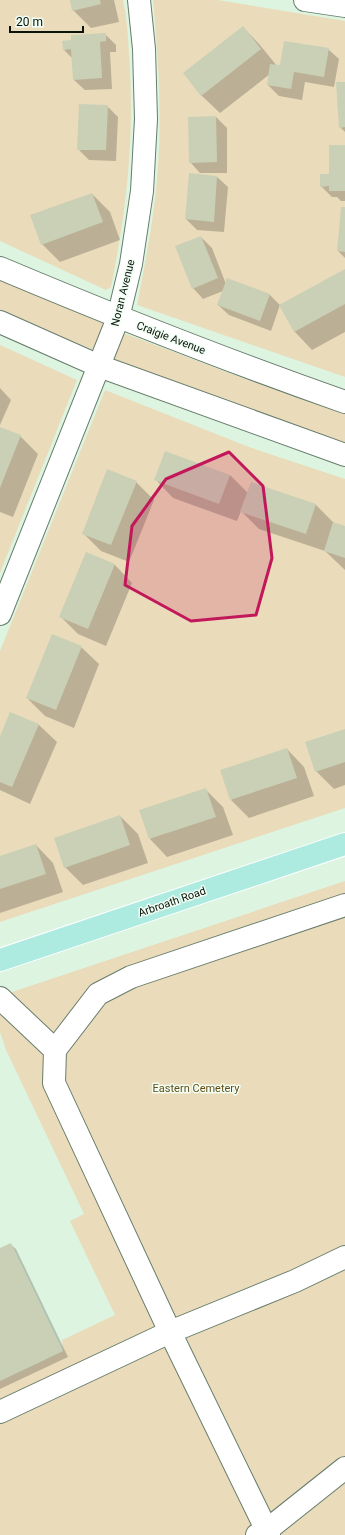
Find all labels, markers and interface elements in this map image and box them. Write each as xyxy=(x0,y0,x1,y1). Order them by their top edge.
scale bar xyxy=(10,8,83,34)
text: 20 m xyxy=(16,15,43,29)
street label: Noran Avenue xyxy=(108,258,138,328)
street label: Craigie Avenue xyxy=(135,319,207,357)
street label: Arbroath Road xyxy=(137,884,207,920)
park label: Eastern Cemetery xyxy=(153,1082,240,1095)

